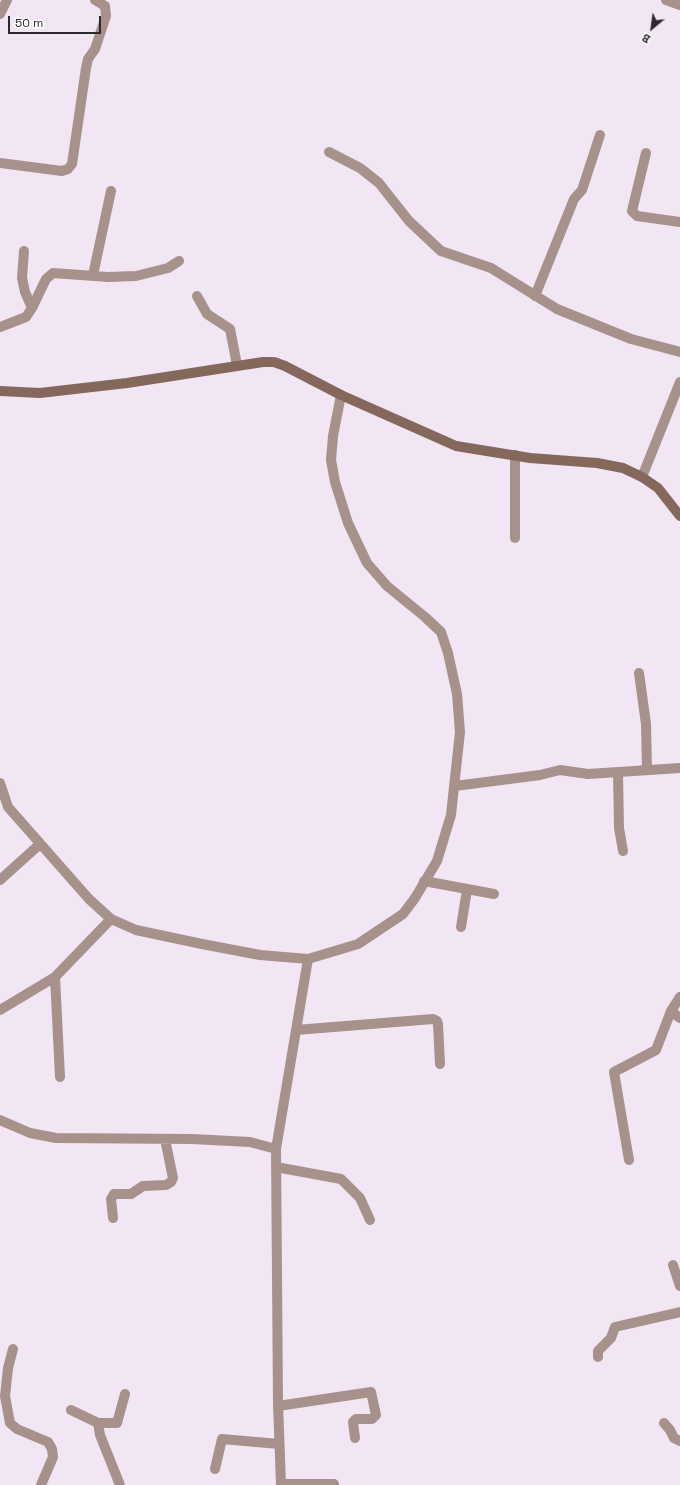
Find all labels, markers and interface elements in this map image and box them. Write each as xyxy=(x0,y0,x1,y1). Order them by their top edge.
scale bar xyxy=(10,8,103,34)
north arrow xyxy=(632,8,672,48)
text: 50 m xyxy=(15,15,43,31)
text: B xyxy=(640,31,653,46)

